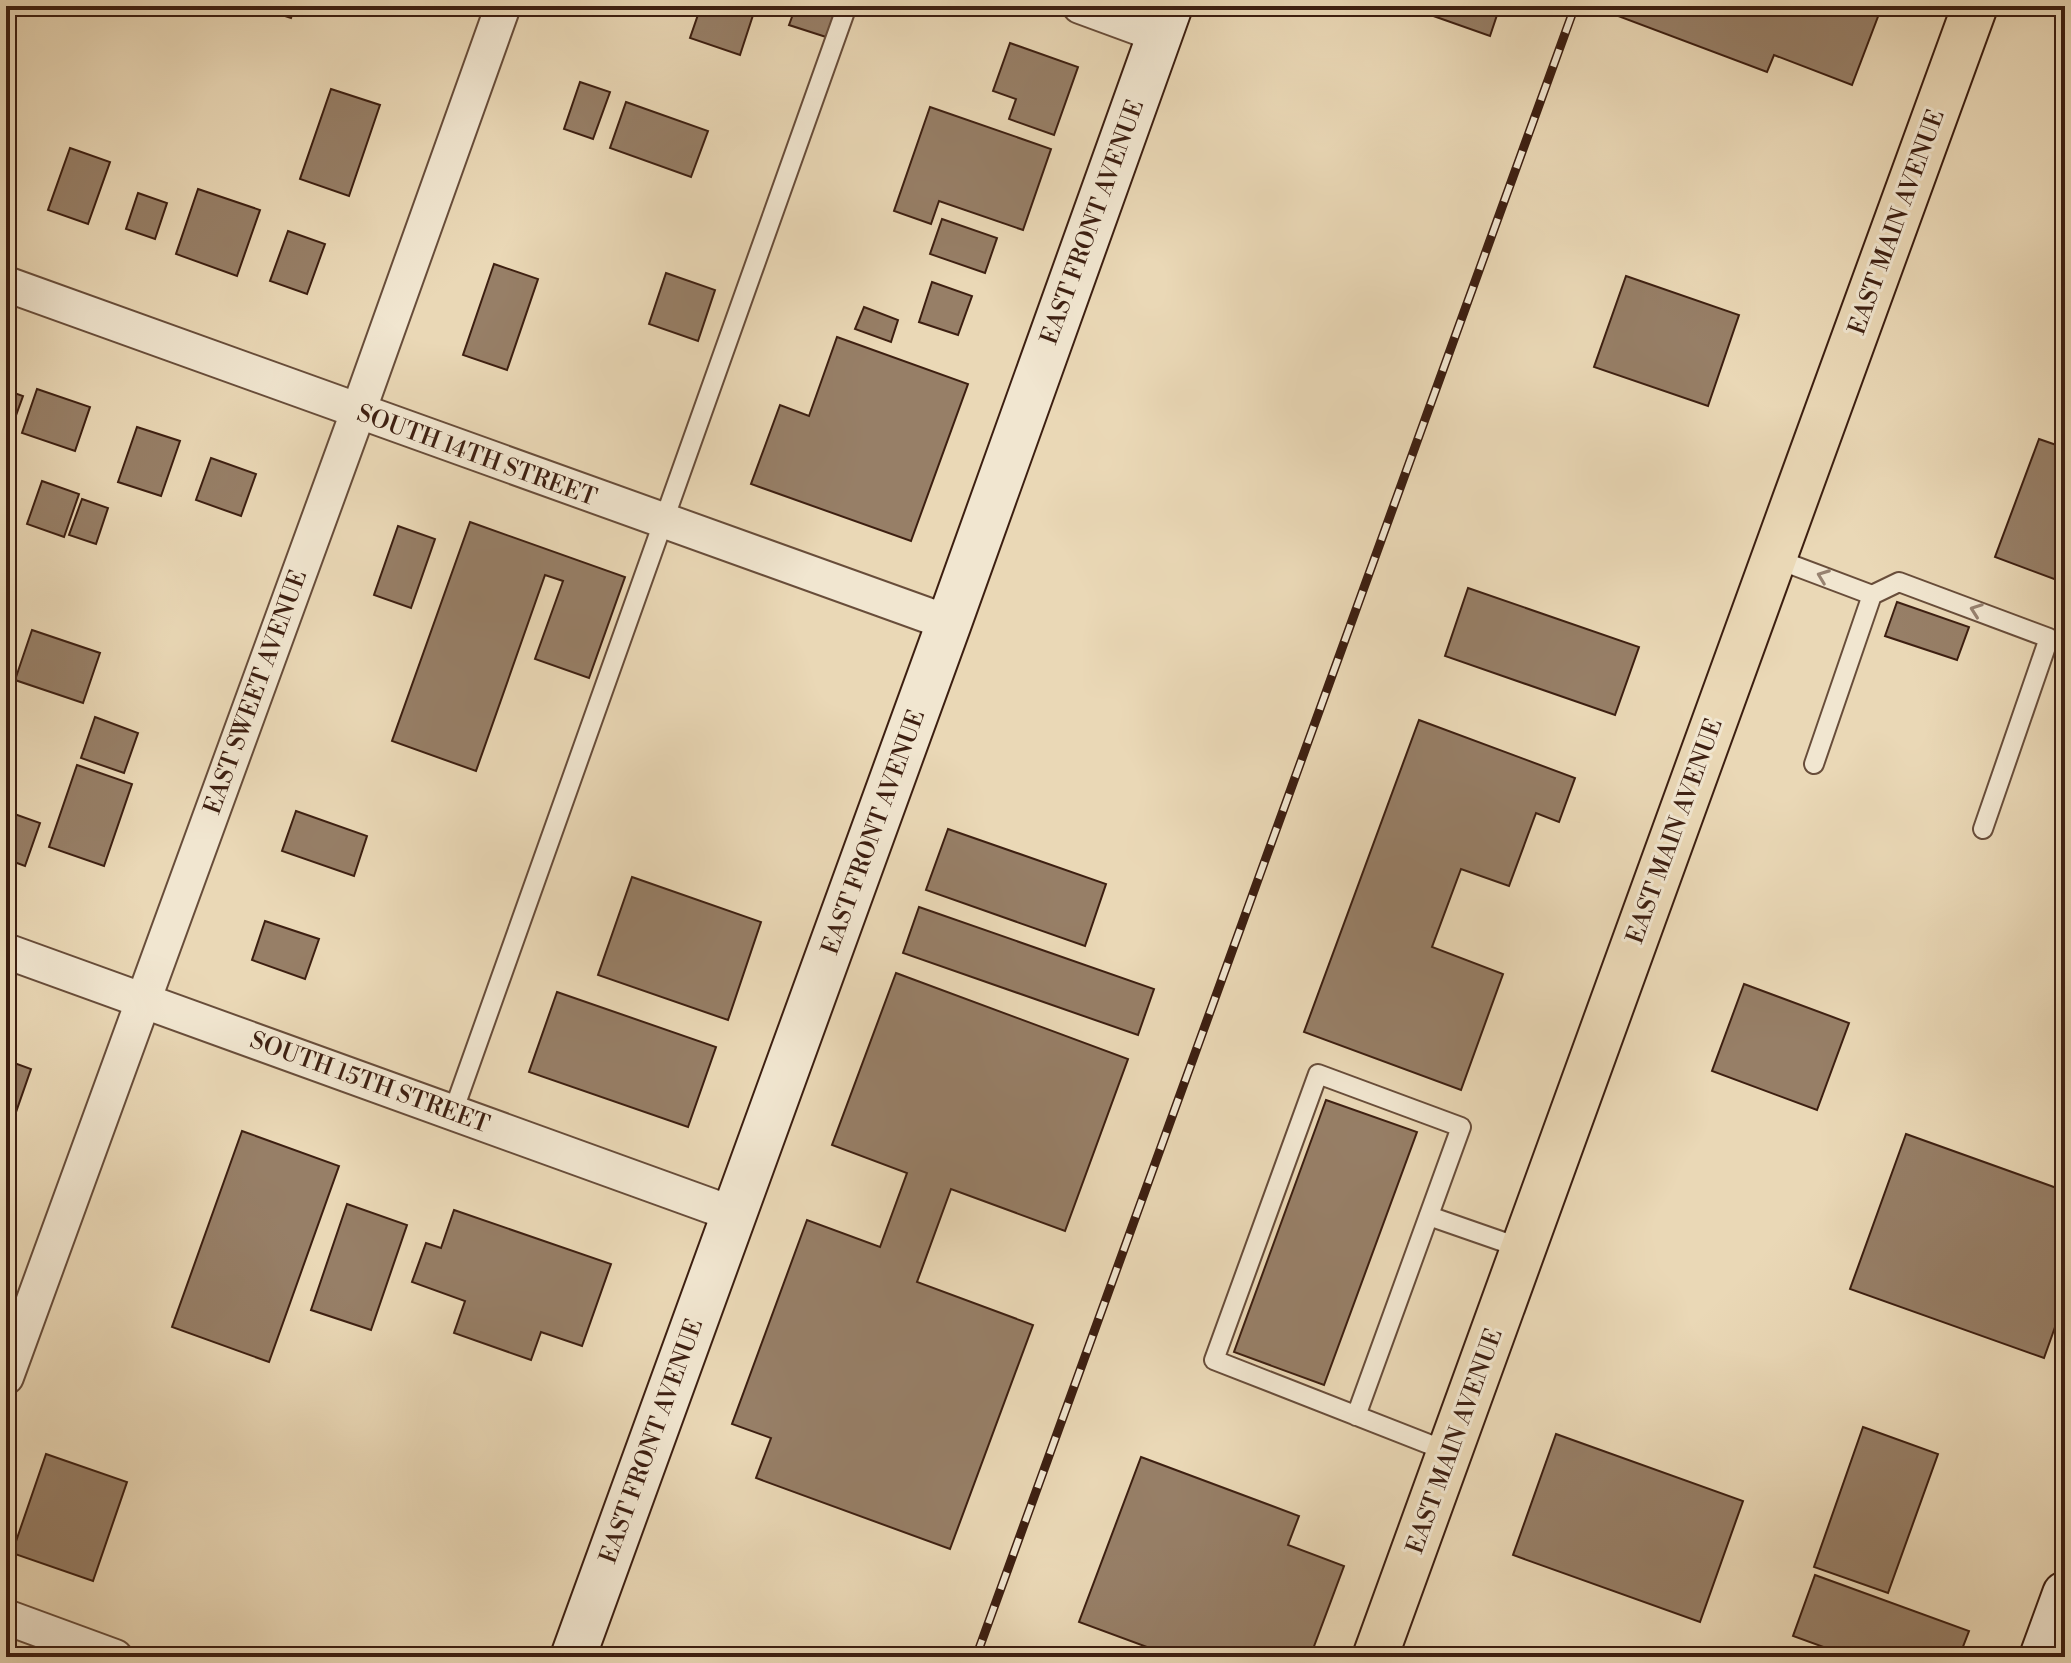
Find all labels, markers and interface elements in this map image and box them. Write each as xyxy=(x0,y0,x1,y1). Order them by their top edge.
street label: EAST FRONT AVENUE xyxy=(1035,96,1151,349)
street label: EAST MAIN AVENUE xyxy=(1842,106,1952,339)
street label: SOUTH 14TH STREET xyxy=(353,399,601,513)
street label: EAST SWEET AVENUE xyxy=(198,566,314,819)
one-way arrow xyxy=(1817,569,1831,586)
one-way arrow xyxy=(1969,603,1983,620)
street label: EAST FRONT AVENUE xyxy=(816,706,932,959)
street label: EAST MAIN AVENUE xyxy=(1620,715,1730,948)
street label: SOUTH 15TH STREET xyxy=(246,1026,494,1140)
street label: EAST FRONT AVENUE xyxy=(594,1315,710,1568)
street label: EAST MAIN AVENUE xyxy=(1400,1325,1510,1558)

